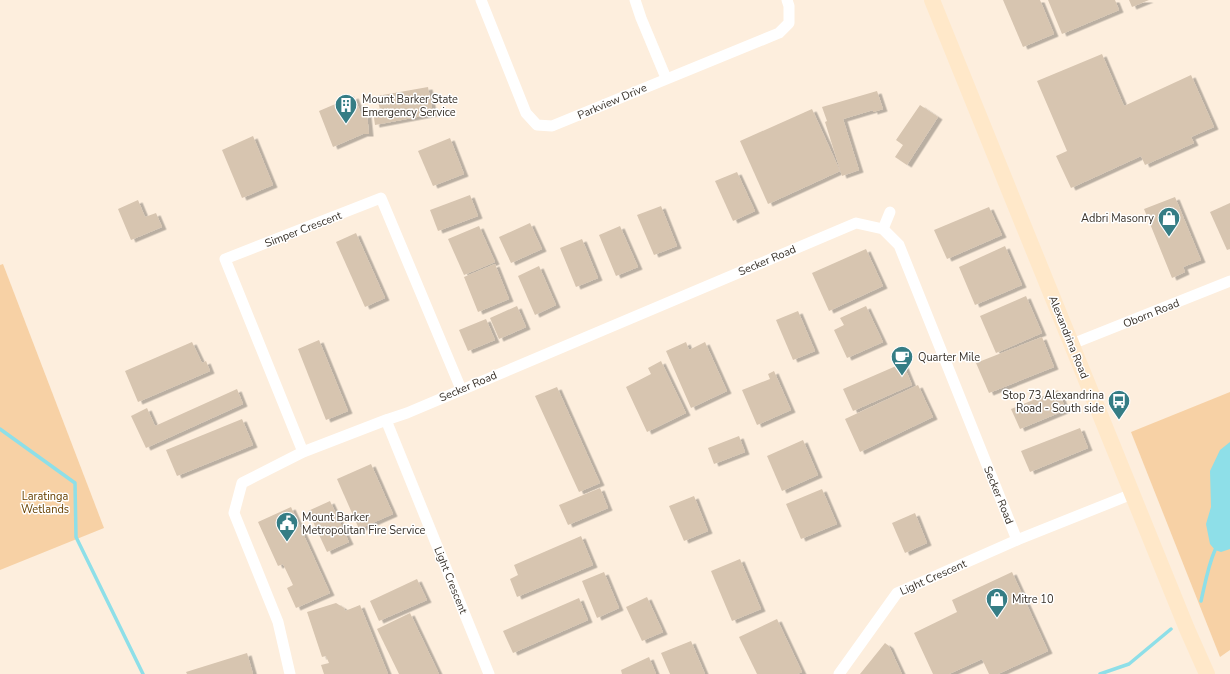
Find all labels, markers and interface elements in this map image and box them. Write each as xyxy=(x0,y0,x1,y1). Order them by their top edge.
street label: Parkview Drive xyxy=(575,80,649,123)
building icon: Mount Barker State Emergency Service xyxy=(333,92,359,125)
place label: Mount Barker State Emergency Service xyxy=(362,92,458,120)
shop icon: Adbri Masonry xyxy=(1156,205,1182,238)
street label: Simper Crescent xyxy=(263,208,344,251)
place label: Adbri Masonry xyxy=(1081,211,1154,226)
street label: Secker Road xyxy=(736,242,798,279)
street label: Alexandrina Road xyxy=(1045,293,1092,381)
street label: Oborn Road xyxy=(1121,295,1182,332)
cafe icon: Quarter Mile xyxy=(889,344,915,377)
place label: Quarter Mile xyxy=(918,350,980,365)
street label: Secker Road xyxy=(437,368,499,405)
place label: Stop 73 Alexandrina Road - South side xyxy=(1002,388,1104,416)
bus stop icon: Stop 73 Alexandrina Road - South side xyxy=(1106,388,1132,421)
street label: Secker Road xyxy=(980,464,1017,526)
park label: Laratinga Wetlands xyxy=(21,489,69,517)
public building icon: Mount Barker Metropolitan Fire Service xyxy=(274,510,300,543)
place label: Mount Barker Metropolitan Fire Service xyxy=(302,510,425,538)
street label: Light Crescent xyxy=(430,544,471,616)
street label: Light Crescent xyxy=(898,556,969,599)
shop icon: Mitre 10 xyxy=(984,586,1010,619)
place label: Mitre 10 xyxy=(1012,592,1054,607)

